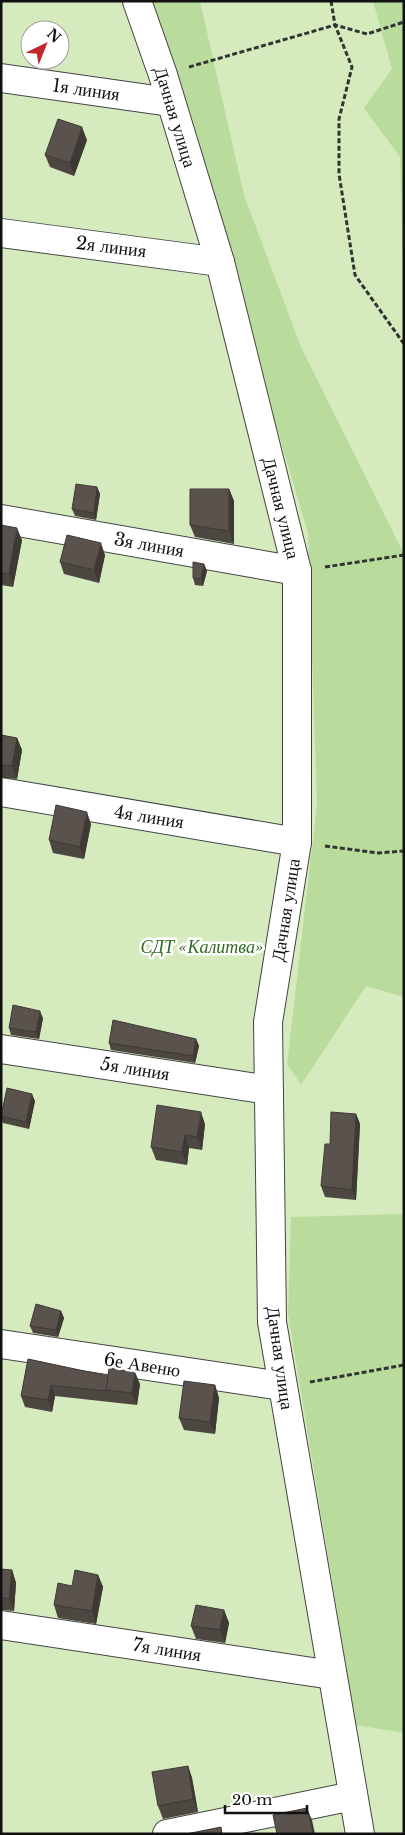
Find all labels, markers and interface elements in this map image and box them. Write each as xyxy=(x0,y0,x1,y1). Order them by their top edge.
north arrow xyxy=(20,20,70,70)
text: N xyxy=(43,24,65,47)
street label: Дачная улица xyxy=(149,64,201,170)
street label: 1я линия xyxy=(51,74,121,106)
street label: 2я линия xyxy=(75,232,147,262)
street label: Дачная улица xyxy=(258,455,304,561)
street label: 3я линия xyxy=(112,528,186,562)
street label: 4я линия xyxy=(113,801,185,833)
street label: Дачная улица xyxy=(267,857,305,963)
park label: СДТ «Калитва» xyxy=(140,936,264,958)
street label: 5я линия xyxy=(99,1053,171,1085)
street label: Дачная улица xyxy=(262,1305,298,1411)
street label: 6е Авеню xyxy=(102,1348,182,1382)
street label: 7я линия xyxy=(131,1634,203,1666)
scale bar xyxy=(225,1782,308,1814)
text: 20 m xyxy=(232,1790,272,1809)

